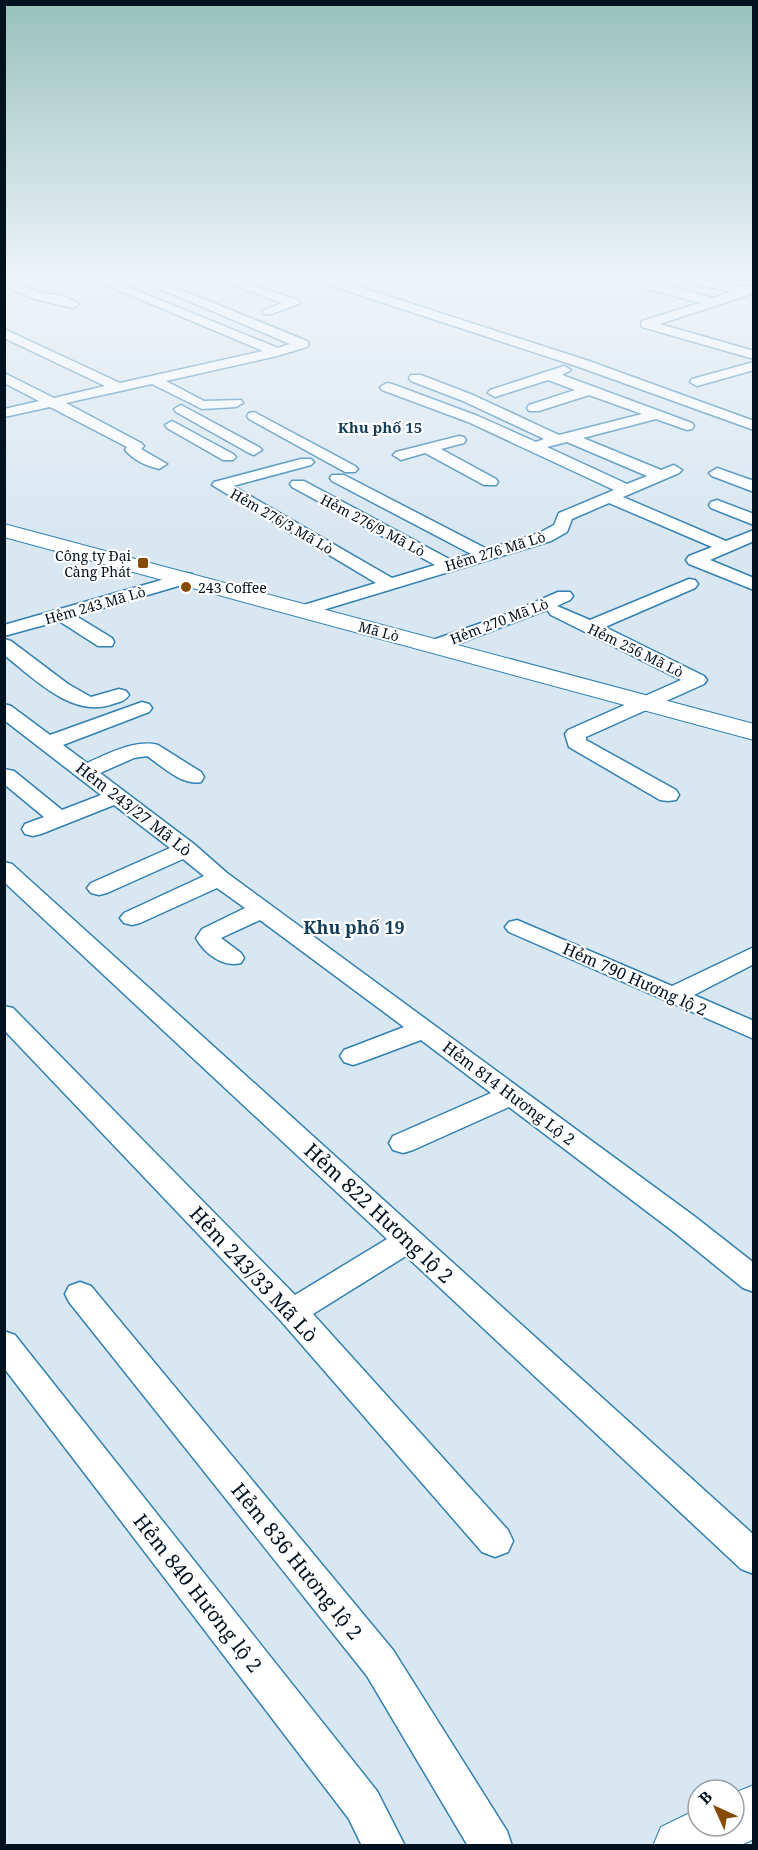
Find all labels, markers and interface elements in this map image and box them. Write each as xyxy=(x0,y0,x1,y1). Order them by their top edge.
district label: Khu phố 15 xyxy=(338,417,422,437)
street label: Hẻm 276/3 Mã Lò xyxy=(227,484,337,558)
street label: Hẻm 276/9 Mã Lò xyxy=(317,489,429,561)
street label: Hẻm 276 Mã Lò xyxy=(442,527,548,575)
place label: Công ty Đại Càng Phát xyxy=(55,546,132,581)
marker: Công ty Đại Càng Phát xyxy=(136,556,150,570)
place label: 243 Coffee xyxy=(198,578,267,597)
marker: 243 Coffee xyxy=(179,580,193,594)
street label: Hẻm 243 Mã Lò xyxy=(42,582,148,628)
street label: Hẻm 270 Mã Lò xyxy=(447,593,551,649)
street label: Mã Lò xyxy=(357,616,401,646)
street label: Hẻm 256 Mã Lò xyxy=(585,619,687,681)
street label: Hẻm 243/27 Mã Lò xyxy=(72,757,196,861)
district label: Khu phố 19 xyxy=(303,915,405,939)
street label: Hẻm 790 Hương lộ 2 xyxy=(560,937,710,1021)
street label: Hẻm 814 Hương Lộ 2 xyxy=(438,1036,580,1150)
street label: Hẻm 822 Hương lộ 2 xyxy=(299,1137,459,1289)
street label: Hẻm 243/33 Mã Lò xyxy=(184,1200,324,1348)
street label: Hẻm 836 Hương lộ 2 xyxy=(225,1477,369,1645)
street label: Hẻm 840 Hương lộ 2 xyxy=(128,1508,268,1678)
north arrow xyxy=(686,1778,746,1838)
text: B xyxy=(694,1786,717,1809)

